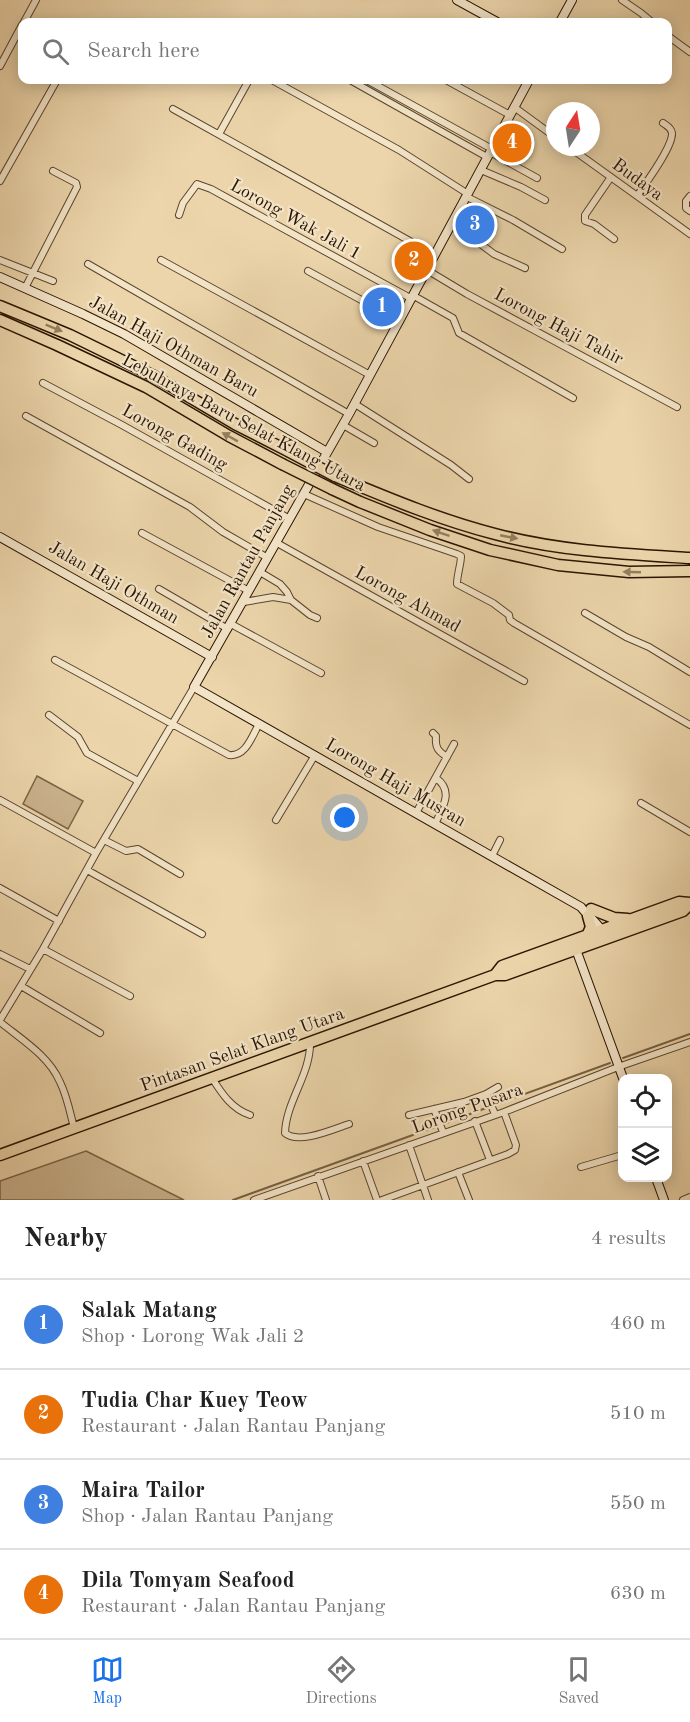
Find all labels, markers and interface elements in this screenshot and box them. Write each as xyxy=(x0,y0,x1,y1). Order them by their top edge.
search box xyxy=(18,18,672,84)
icon: search xyxy=(39,35,72,68)
text: Search here xyxy=(87,40,200,62)
north arrow xyxy=(546,102,600,156)
pin: 4 xyxy=(492,120,532,166)
street label: Budaya xyxy=(609,156,666,204)
street label: Lorong Wak Jali 1 xyxy=(227,176,364,263)
pin: 3 xyxy=(456,202,494,248)
pin: 2 xyxy=(394,238,434,284)
pin: 1 xyxy=(362,284,401,330)
street label: Lorong Haji Tahir xyxy=(491,285,627,369)
street label: Jalan Haji Othman Baru xyxy=(86,293,262,401)
one-way arrow xyxy=(45,324,63,333)
street label: Lebuhraya Baru Selat Klang Utara xyxy=(119,351,368,495)
street label: Lorong Gading xyxy=(119,402,230,474)
one-way arrow xyxy=(221,432,238,442)
street label: Jalan Rantau Panjang xyxy=(198,481,298,641)
one-way arrow xyxy=(432,528,450,538)
one-way arrow xyxy=(500,533,519,542)
street label: Jalan Haji Othman xyxy=(45,538,182,628)
street label: Lorong Ahmad xyxy=(352,563,463,636)
one-way arrow xyxy=(622,567,641,576)
street label: Lorong Haji Musran xyxy=(322,735,469,831)
your location xyxy=(330,803,359,832)
street label: Pintasan Selat Klang Utara xyxy=(138,1005,347,1095)
map controls xyxy=(618,1074,672,1182)
button: locate xyxy=(618,1074,672,1128)
street label: Lorong Pusara xyxy=(409,1081,525,1137)
button: layers xyxy=(618,1128,672,1182)
text: Nearby xyxy=(24,1226,108,1252)
text: 4 results xyxy=(591,1229,666,1249)
text: Salak Matang xyxy=(81,1300,217,1322)
text: 1 xyxy=(38,1314,49,1334)
text: 460 m xyxy=(610,1314,666,1334)
text: Shop · Lorong Wak Jali 2 xyxy=(81,1327,304,1347)
text: Tudia Char Kuey Teow xyxy=(81,1390,308,1412)
text: 2 xyxy=(38,1404,49,1424)
text: 510 m xyxy=(610,1404,666,1424)
text: Restaurant · Jalan Rantau Panjang xyxy=(81,1417,385,1437)
text: Maira Tailor xyxy=(81,1480,205,1502)
text: 3 xyxy=(38,1494,49,1514)
text: 550 m xyxy=(610,1494,666,1514)
text: Shop · Jalan Rantau Panjang xyxy=(81,1507,333,1527)
text: Dila Tomyam Seafood xyxy=(81,1570,295,1592)
text: 4 xyxy=(38,1584,49,1604)
text: 630 m xyxy=(610,1584,666,1604)
text: Restaurant · Jalan Rantau Panjang xyxy=(81,1597,385,1617)
tab: Map xyxy=(91,1653,124,1709)
tab: Directions xyxy=(306,1653,377,1709)
tab: Saved xyxy=(558,1653,599,1709)

